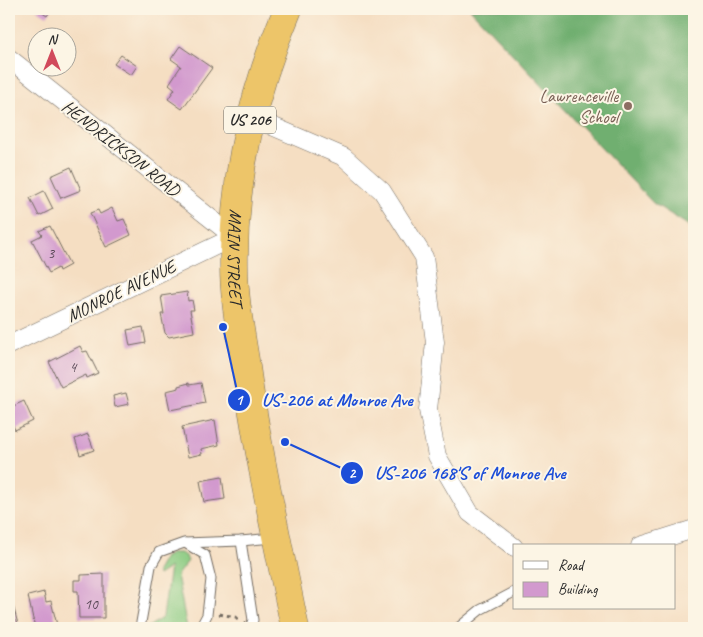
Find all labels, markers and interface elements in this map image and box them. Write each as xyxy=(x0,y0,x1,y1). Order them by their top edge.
north arrow xyxy=(28,28,78,78)
text: N xyxy=(48,31,59,48)
place label: Lawrenceville School xyxy=(539,85,621,128)
street label: HENDRICKSON ROAD xyxy=(58,95,186,202)
marker: Lawrenceville School xyxy=(622,100,634,112)
road number: US 206 xyxy=(224,106,276,134)
street label: MAIN STREET xyxy=(223,208,248,312)
house number: 3 xyxy=(48,244,56,263)
street label: MONROE AVENUE xyxy=(63,254,181,327)
house number: 4 xyxy=(70,358,78,377)
callout: US-206 at Monroe Ave xyxy=(226,383,422,417)
text: US-206 at Monroe Ave xyxy=(261,388,414,412)
text: 1 xyxy=(236,391,245,410)
callout: US-206 168'S of Monroe Ave xyxy=(339,456,576,490)
text: US-206 168'S of Monroe Ave xyxy=(374,461,567,485)
text: 2 xyxy=(349,464,357,483)
legend xyxy=(513,544,676,610)
text: Road xyxy=(558,556,585,575)
text: Building xyxy=(558,580,598,599)
house number: 10 xyxy=(84,595,99,614)

